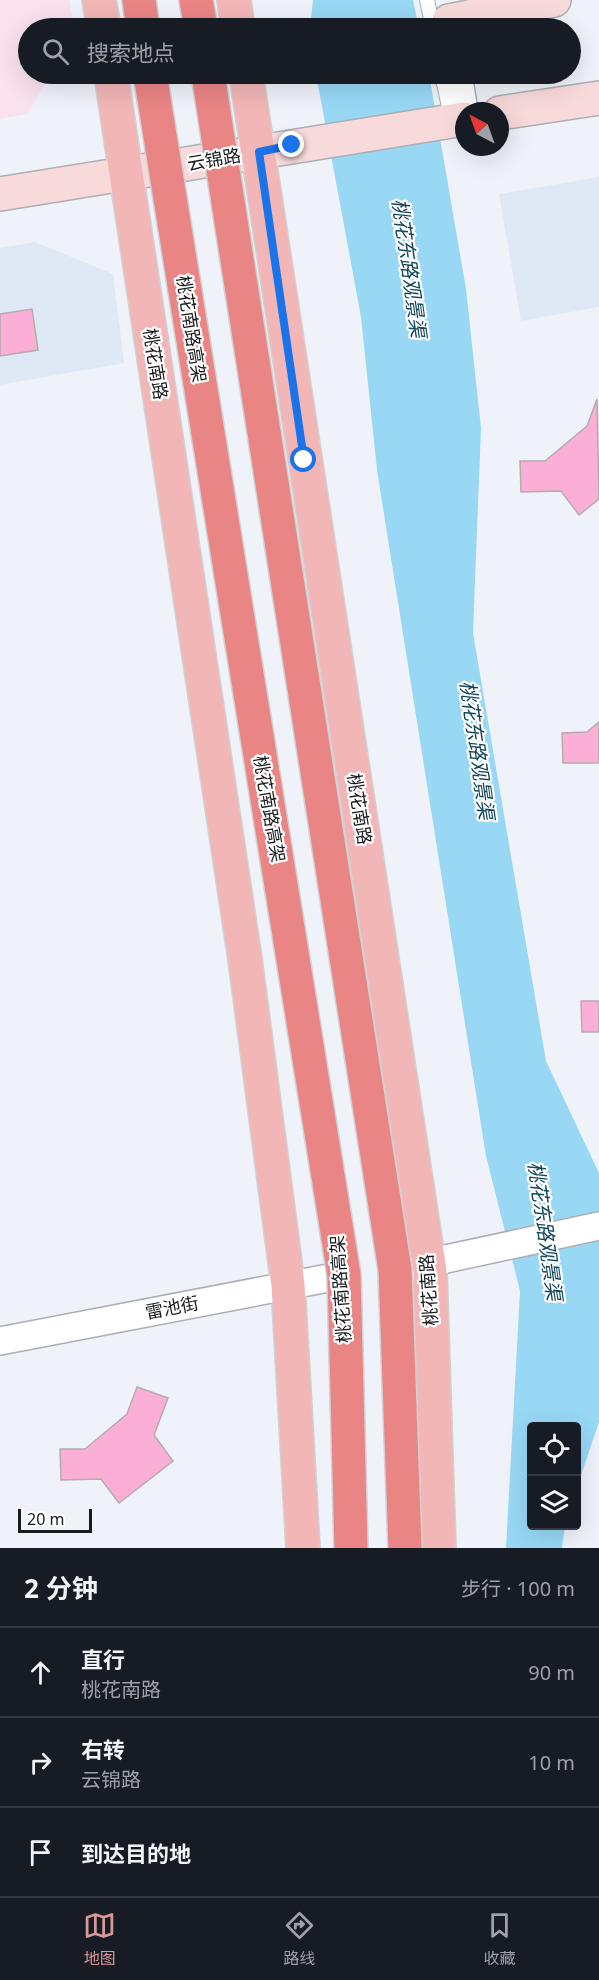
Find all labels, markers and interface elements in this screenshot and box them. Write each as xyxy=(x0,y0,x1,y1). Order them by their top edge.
search box xyxy=(18,18,581,84)
icon: search xyxy=(39,35,72,68)
text: 搜索地点 xyxy=(87,37,175,67)
north arrow xyxy=(455,102,509,156)
route end xyxy=(278,131,304,157)
street label: 云锦路 xyxy=(185,143,242,176)
water label: 桃花东路观景渠 xyxy=(386,197,433,342)
street label: 桃花南路高架 xyxy=(172,274,212,384)
street label: 桃花南路 xyxy=(139,326,173,401)
route start xyxy=(290,446,316,472)
water label: 桃花东路观景渠 xyxy=(454,679,501,824)
street label: 桃花南路高架 xyxy=(249,754,291,864)
street label: 桃花南路 xyxy=(343,771,377,846)
water label: 桃花东路观景渠 xyxy=(522,1160,569,1305)
street label: 桃花南路高架 xyxy=(324,1234,356,1344)
street label: 桃花南路 xyxy=(414,1253,442,1327)
street label: 雷池街 xyxy=(143,1290,201,1324)
map controls xyxy=(527,1422,581,1530)
button: locate xyxy=(527,1422,581,1476)
button: layers xyxy=(527,1476,581,1530)
scale bar xyxy=(18,1506,92,1534)
text: 20 m xyxy=(27,1508,64,1530)
text: 2 分钟 xyxy=(24,1570,98,1606)
text: 步行 · 100 m xyxy=(461,1575,575,1602)
text: 直行 xyxy=(81,1644,125,1674)
icon: ahead xyxy=(24,1656,57,1689)
text: 90 m xyxy=(528,1659,575,1686)
text: 桃花南路 xyxy=(81,1676,161,1703)
text: 右转 xyxy=(81,1734,125,1764)
icon: right xyxy=(24,1746,57,1779)
text: 10 m xyxy=(528,1749,575,1776)
text: 云锦路 xyxy=(81,1766,141,1793)
icon: arrive xyxy=(24,1836,57,1869)
text: 到达目的地 xyxy=(81,1838,191,1868)
tab: 地图 xyxy=(83,1909,116,1969)
tab: 路线 xyxy=(283,1909,316,1969)
tab: 收藏 xyxy=(483,1909,516,1969)

